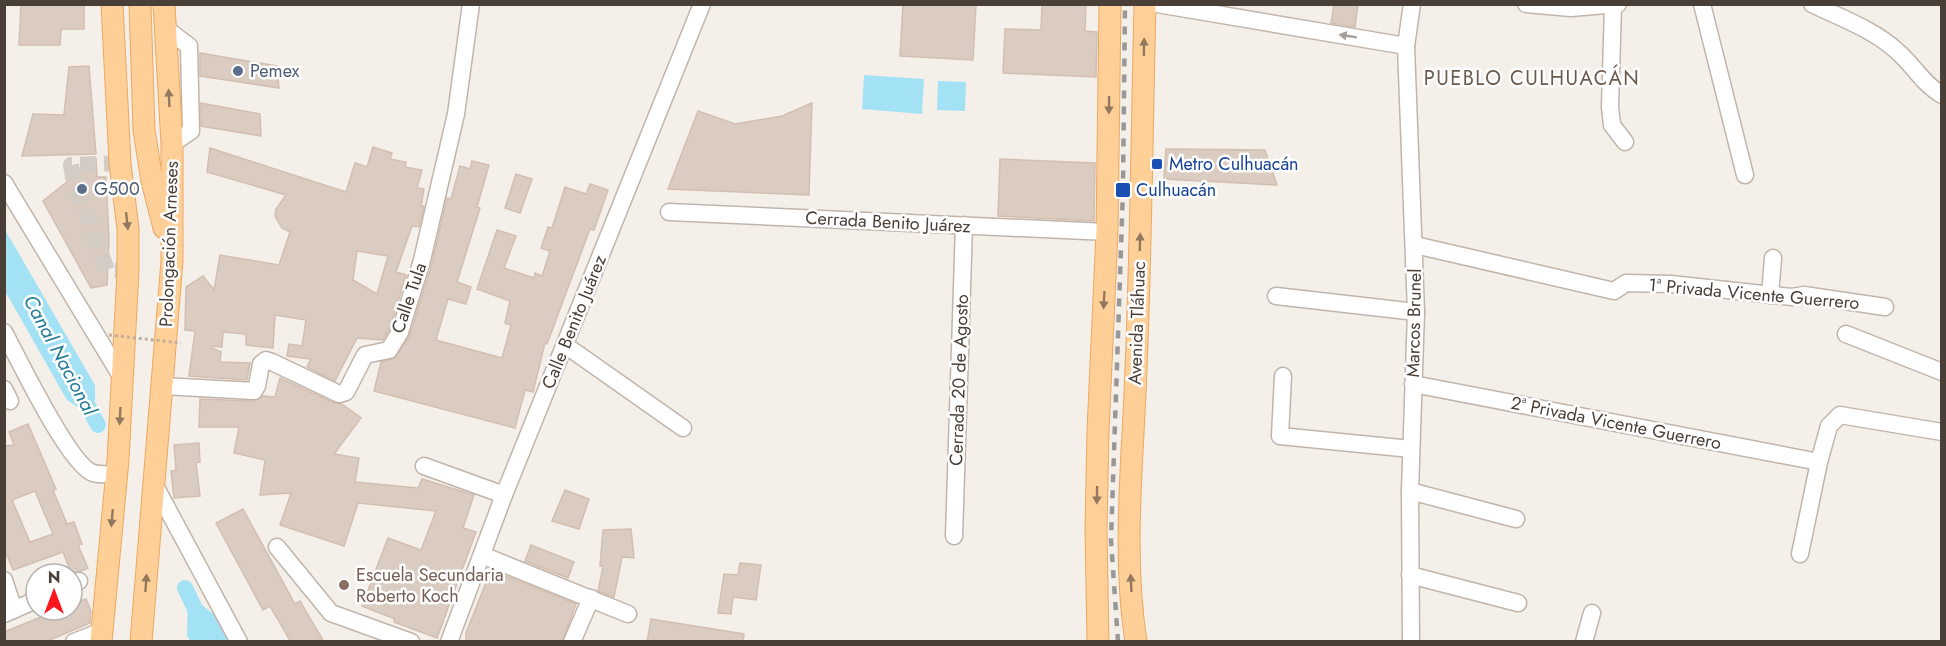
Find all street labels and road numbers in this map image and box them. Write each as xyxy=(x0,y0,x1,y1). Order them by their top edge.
street label: Prolongación Arneses xyxy=(153,161,185,327)
street label: Cerrada Benito Juárez xyxy=(805,205,972,239)
street label: Calle Benito Juárez xyxy=(535,250,613,393)
street label: Calle Tula xyxy=(385,259,433,337)
street label: Avenida Tláhuac xyxy=(1122,261,1152,385)
street label: Marcos Brunel xyxy=(1400,268,1428,378)
street label: 1ª Privada Vicente Guerrero xyxy=(1647,272,1861,316)
street label: Cerrada 20 de Agosto xyxy=(943,294,975,466)
street label: 2ª Privada Vicente Guerrero xyxy=(1509,390,1724,456)

